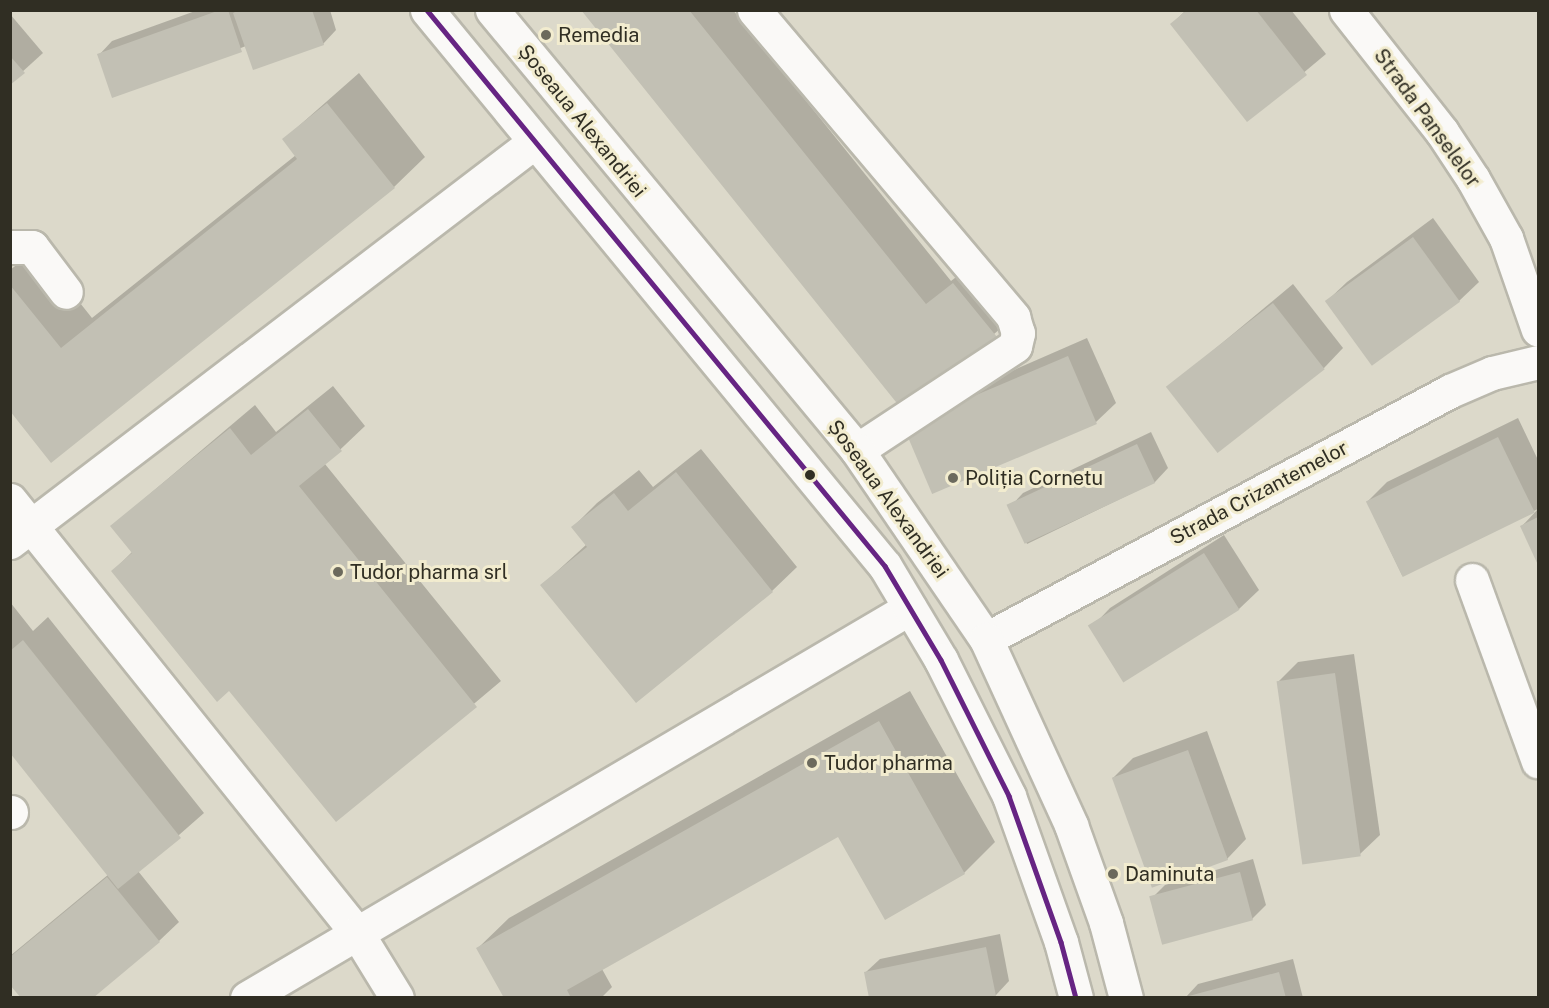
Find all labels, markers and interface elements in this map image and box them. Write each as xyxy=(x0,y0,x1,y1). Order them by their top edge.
place label: Remedia xyxy=(558,23,639,47)
marker: Remedia xyxy=(539,28,553,42)
street label: Șoseaua Alexandriei xyxy=(513,40,651,202)
street label: Strada Panselelor xyxy=(1369,44,1485,192)
street label: Șoseaua Alexandriei xyxy=(823,415,953,583)
street label: Strada Crizantemelor xyxy=(1166,436,1352,550)
place label: Poliția Cornetu xyxy=(965,466,1103,490)
unlabelled marker xyxy=(804,469,816,481)
marker: Poliția Cornetu xyxy=(946,471,960,485)
place label: Tudor pharma srl xyxy=(350,560,508,584)
marker: Tudor pharma srl xyxy=(331,565,345,579)
place label: Tudor pharma xyxy=(824,751,953,775)
marker: Tudor pharma xyxy=(805,756,819,770)
place label: Daminuta xyxy=(1125,862,1214,886)
marker: Daminuta xyxy=(1106,867,1120,881)

